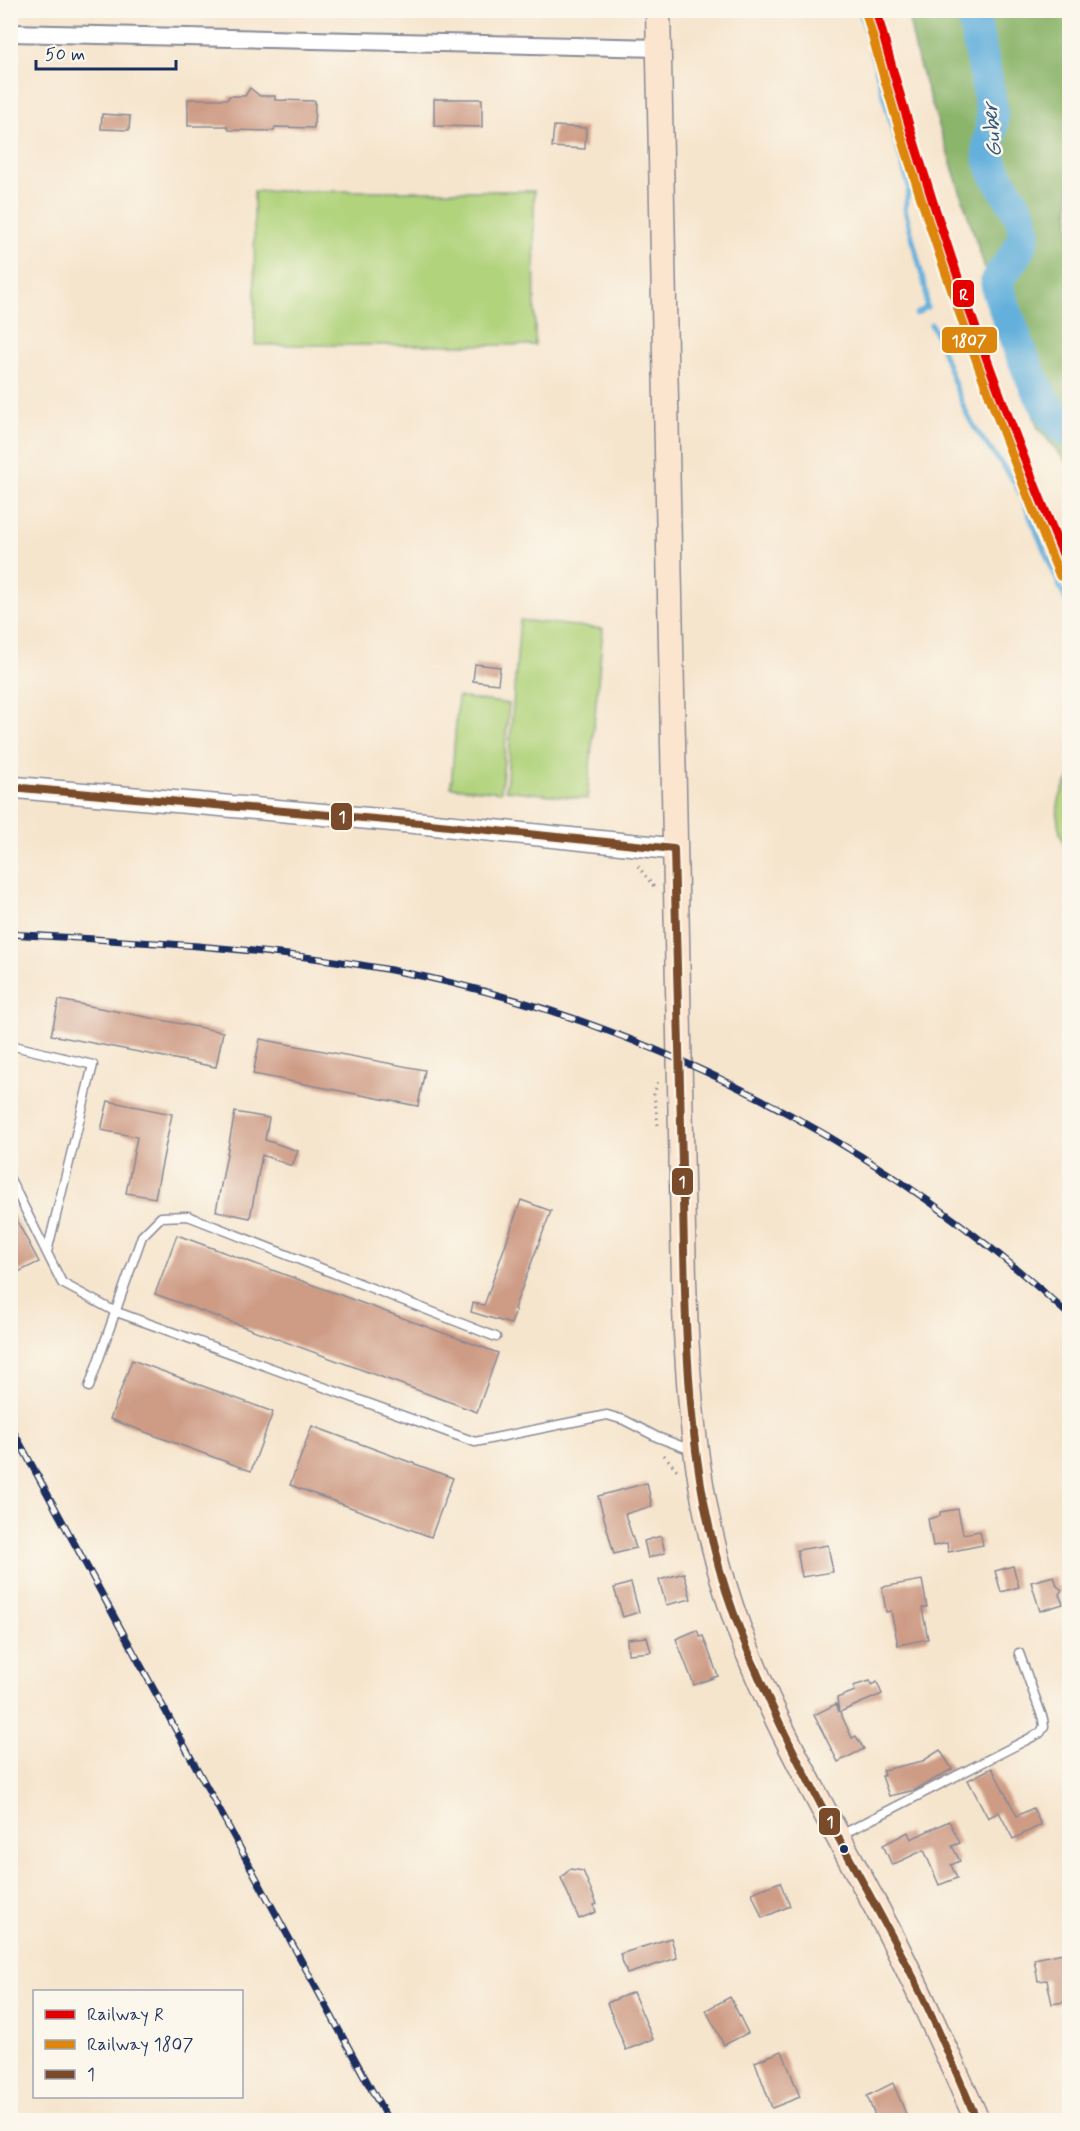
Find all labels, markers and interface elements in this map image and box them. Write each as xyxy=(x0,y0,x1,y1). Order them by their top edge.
scale bar xyxy=(36,33,176,71)
text: 50 m xyxy=(45,43,85,67)
water label: Guber xyxy=(976,99,1009,158)
line badge: R xyxy=(952,279,975,308)
text: R xyxy=(959,285,969,306)
line badge: 1807 xyxy=(941,326,998,354)
text: 1807 xyxy=(951,331,987,352)
line badge: 1 xyxy=(330,802,353,831)
text: 1 xyxy=(338,807,346,828)
line badge: 1 xyxy=(671,1167,694,1196)
text: 1 xyxy=(678,1172,686,1193)
line badge: 1 xyxy=(818,1807,841,1836)
text: 1 xyxy=(826,1812,834,1833)
unlabelled marker xyxy=(838,1843,850,1855)
legend xyxy=(33,1990,243,2098)
text: Railway R xyxy=(87,2003,164,2027)
text: Railway 1807 xyxy=(87,2033,193,2057)
text: 1 xyxy=(87,2063,95,2087)

